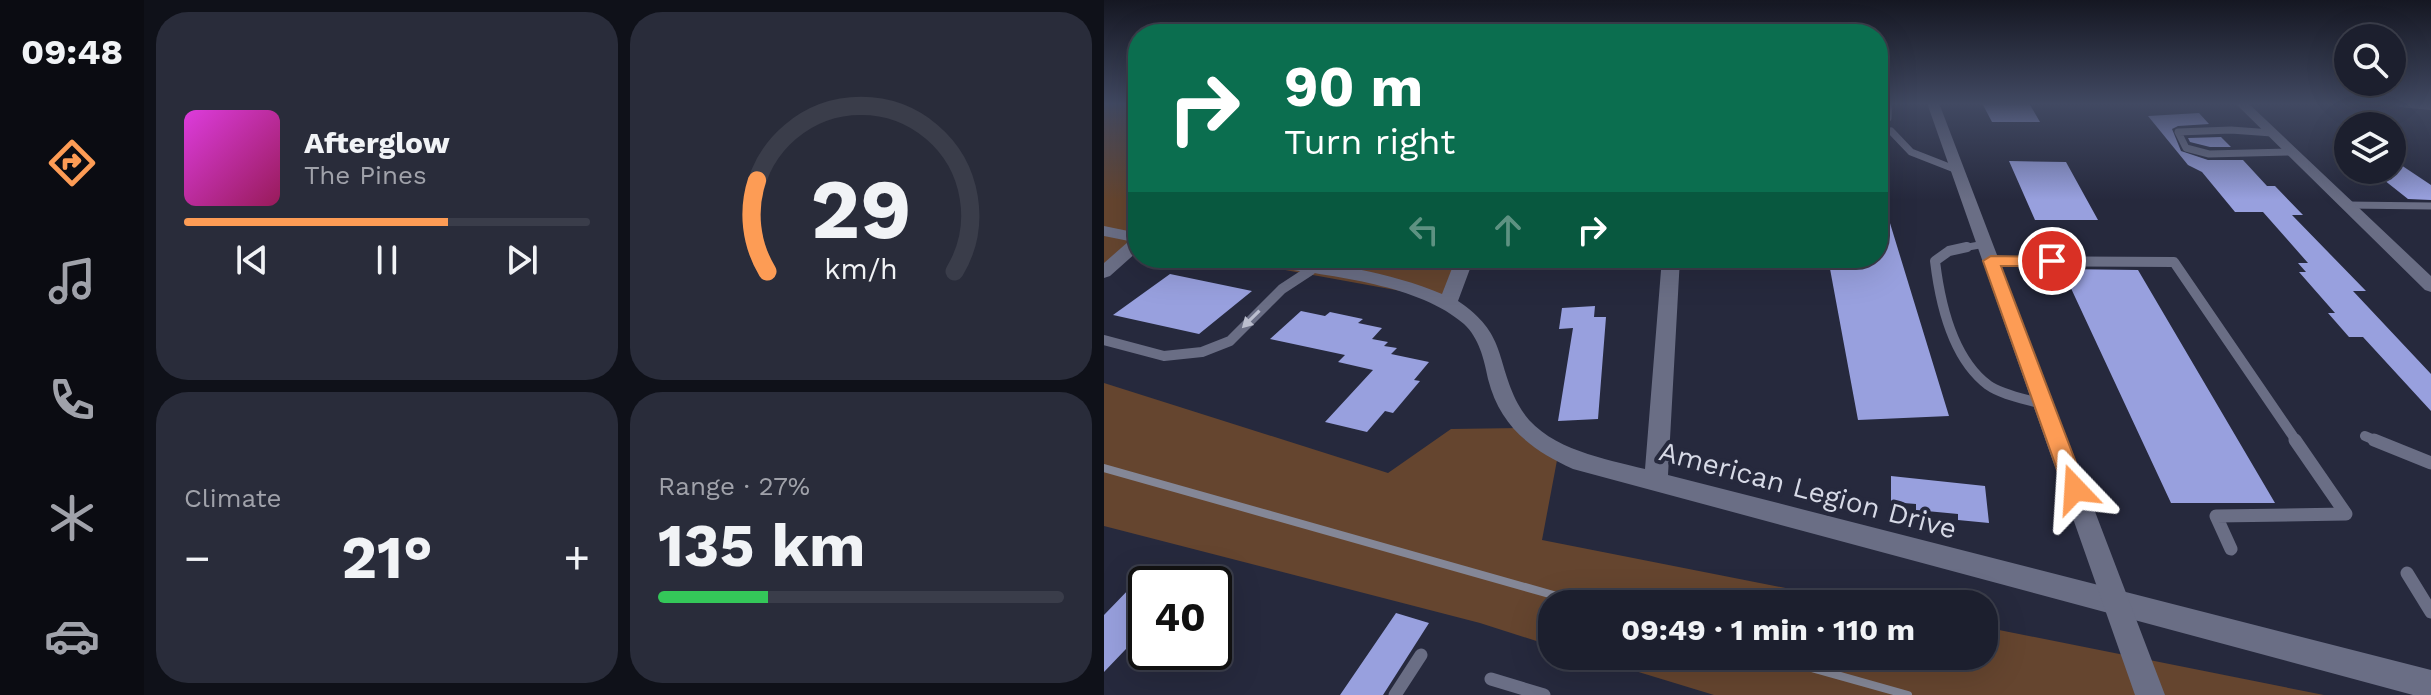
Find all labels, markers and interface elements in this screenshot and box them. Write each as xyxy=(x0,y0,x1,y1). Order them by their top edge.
map controls xyxy=(2334,24,2406,184)
button: search xyxy=(2334,24,2406,96)
text: 09:48 xyxy=(21,31,123,73)
text: 90 m xyxy=(1284,54,1423,120)
icon: right xyxy=(1152,56,1256,160)
button: layers xyxy=(2334,112,2406,184)
text: Turn right xyxy=(1284,121,1455,163)
text: Afterglow xyxy=(304,125,450,160)
icon: directions xyxy=(44,135,100,191)
text: The Pines xyxy=(304,160,427,190)
text: 29 xyxy=(811,160,911,257)
icon: left xyxy=(1402,208,1446,252)
icon: ahead xyxy=(1486,208,1530,252)
icon: right xyxy=(1570,208,1614,252)
pin xyxy=(2018,227,2086,295)
icon: previous xyxy=(230,238,274,282)
icon: pause xyxy=(365,238,409,282)
icon: next xyxy=(500,238,544,282)
icon: arrive xyxy=(2030,239,2074,283)
text: km/h xyxy=(824,252,898,286)
icon: music xyxy=(44,253,100,309)
one-way arrow xyxy=(1242,309,1261,328)
icon: phone xyxy=(44,372,100,428)
street label: American Legion Drive xyxy=(1656,434,1960,546)
position arrow xyxy=(2033,447,2117,531)
text: Range · 27% xyxy=(658,471,810,501)
text: Climate xyxy=(184,483,282,513)
icon: climate xyxy=(44,490,100,546)
text: 135 km xyxy=(658,510,865,581)
text: 21° xyxy=(341,522,433,593)
text: − xyxy=(184,532,211,584)
text: + xyxy=(563,532,590,584)
speed limit sign: 40 xyxy=(1128,566,1232,670)
icon: car xyxy=(44,608,100,664)
text: 09:49 · 1 min · 110 m xyxy=(1621,612,1915,647)

